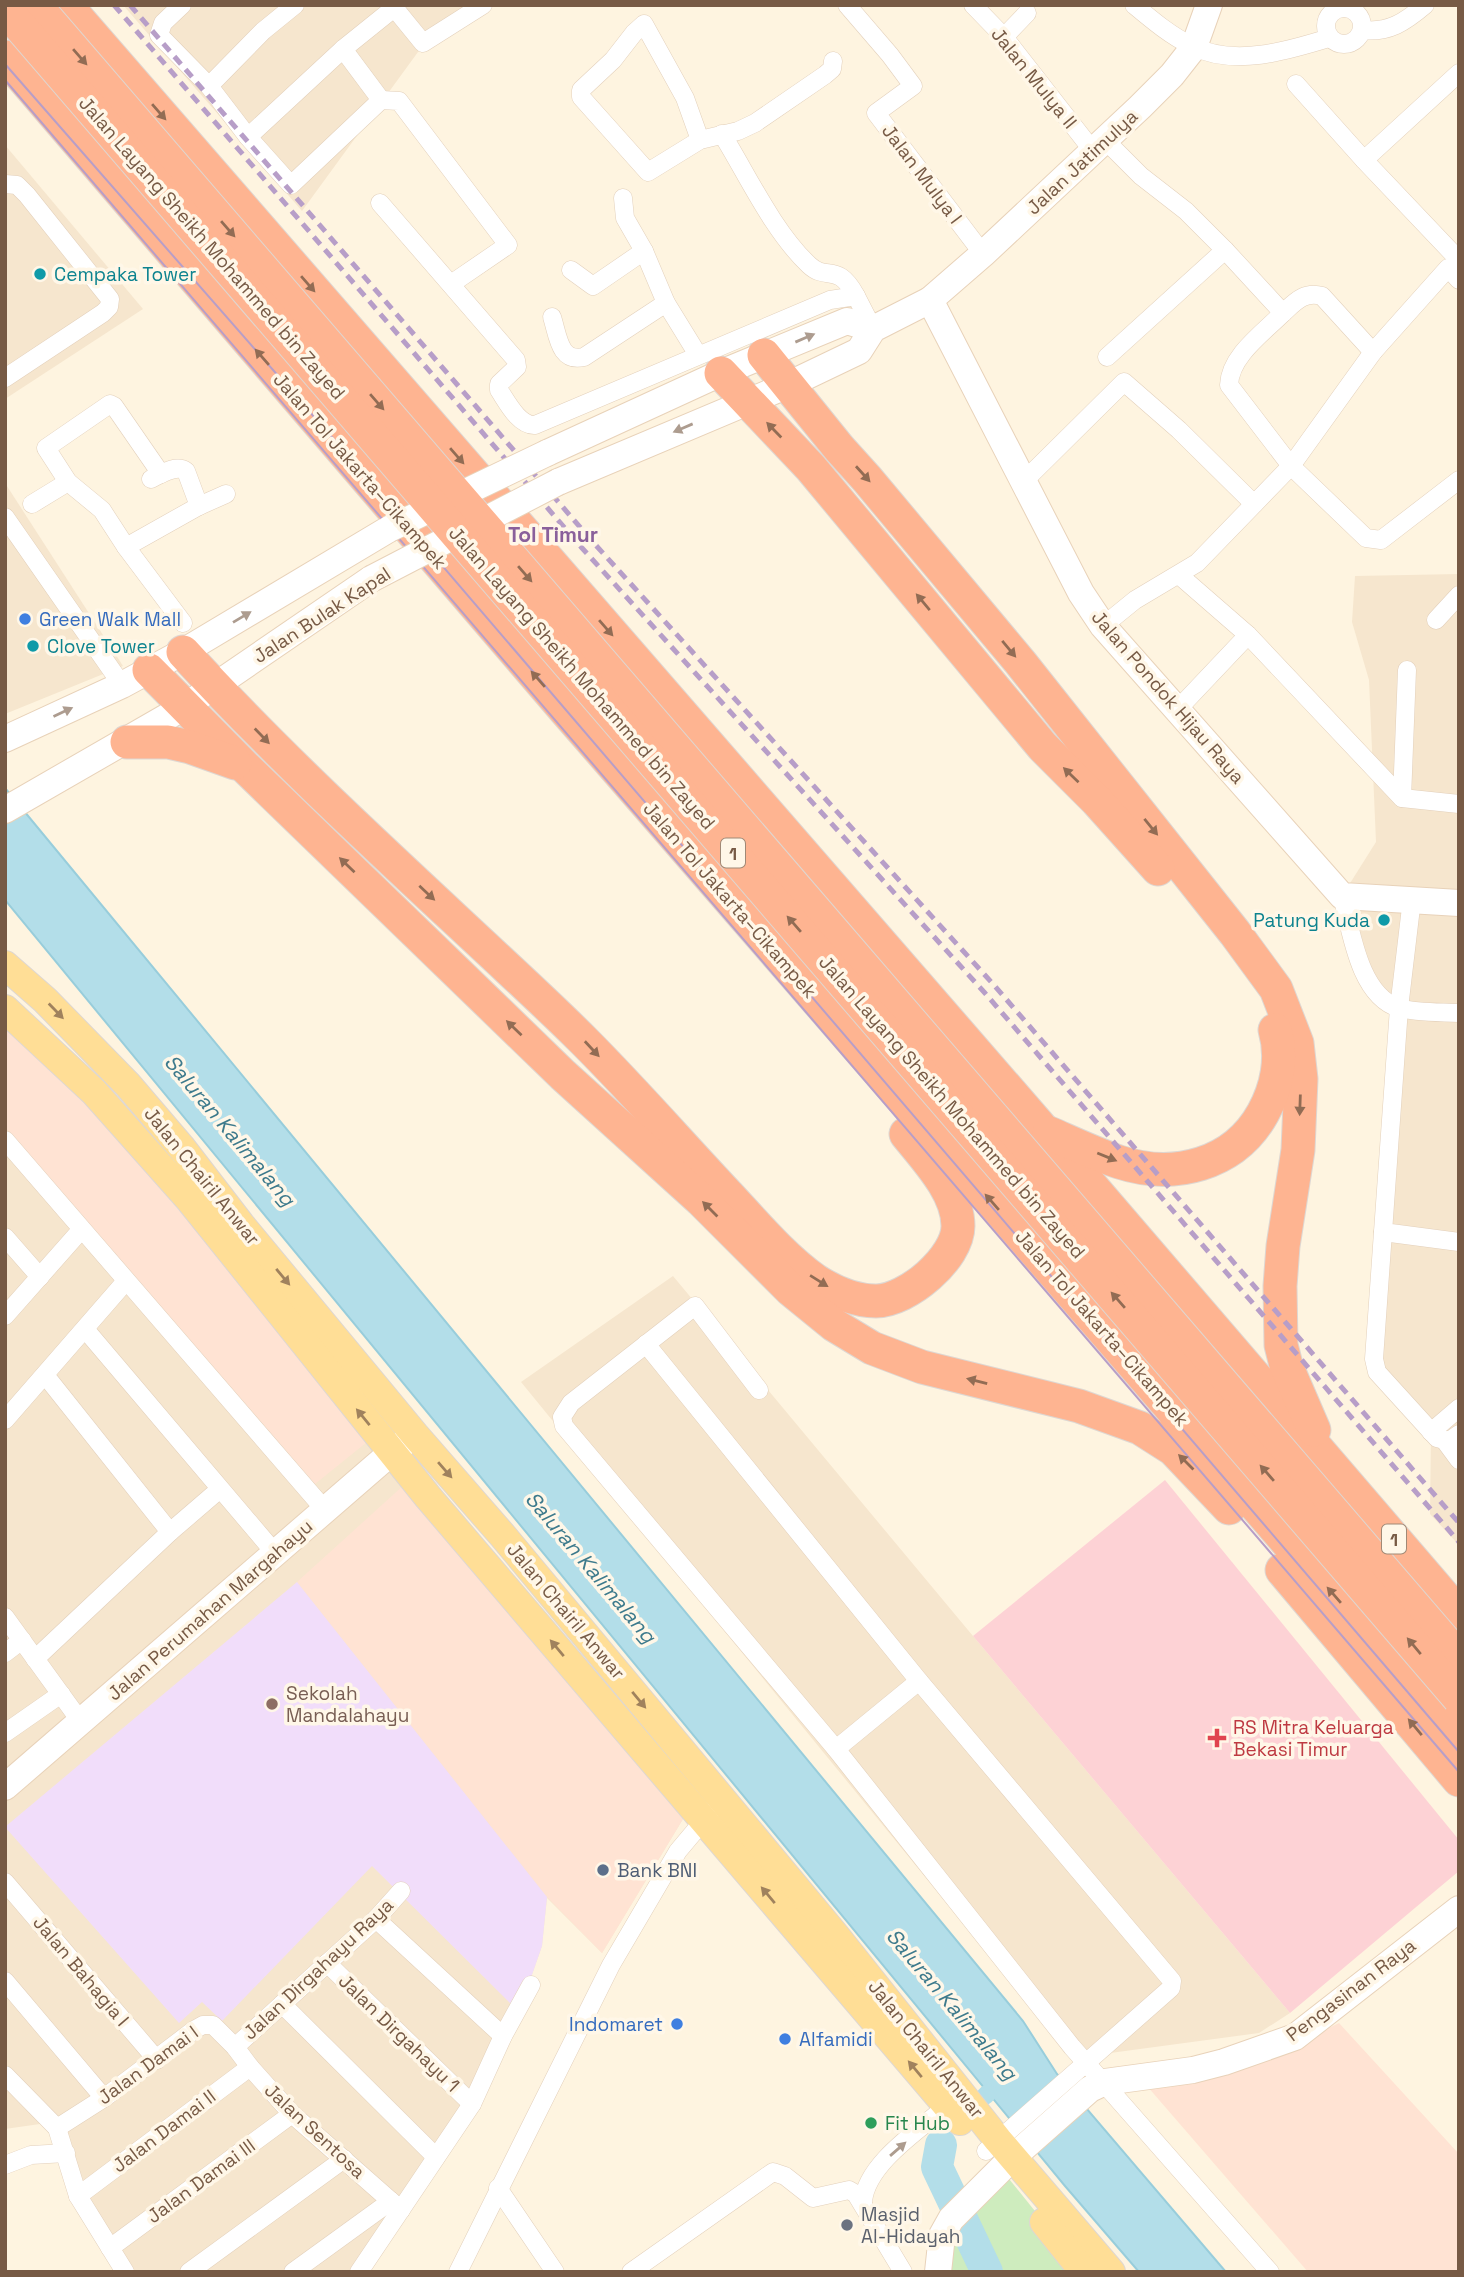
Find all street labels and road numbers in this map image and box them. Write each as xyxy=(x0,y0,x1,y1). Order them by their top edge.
street label: Jalan Mulya II xyxy=(985,22,1083,134)
street label: Jalan Layang Sheikh Mohammed bin Zayed xyxy=(73,91,351,405)
street label: Jalan Jatimulya xyxy=(1021,104,1143,220)
street label: Jalan Mulya I xyxy=(876,119,968,229)
street label: Jalan Tol Jakarta–Cikampek xyxy=(268,368,452,574)
street label: Jalan Layang Sheikh Mohammed bin Zayed xyxy=(443,521,721,835)
street label: Jalan Bulak Kapal xyxy=(248,561,396,669)
street label: Jalan Pondok Hijau Raya xyxy=(1086,605,1250,789)
street label: Jalan Tol Jakarta–Cikampek xyxy=(638,797,822,1003)
road number: 1 xyxy=(721,838,745,868)
street label: Jalan Layang Sheikh Mohammed bin Zayed xyxy=(813,950,1091,1264)
street label: Jalan Chairil Anwar xyxy=(138,1102,266,1250)
street label: Jalan Tol Jakarta–Cikampek xyxy=(1010,1225,1194,1431)
street label: Jalan Perumahan Margahayu xyxy=(102,1514,318,1706)
road number: 1 xyxy=(1382,1524,1406,1554)
street label: Jalan Chairil Anwar xyxy=(501,1537,631,1685)
street label: Jalan Dirgahayu Raya xyxy=(238,1893,399,2045)
street label: Jalan Bahagia I xyxy=(27,1911,135,2031)
street label: Pengasinan Raya xyxy=(1281,1933,1421,2047)
street label: Jalan Dirgahayu 1 xyxy=(333,1969,465,2097)
street label: Jalan Chairil Anwar xyxy=(862,1975,990,2123)
street label: Jalan Damai I xyxy=(93,2020,203,2110)
street label: Jalan Sentosa xyxy=(259,2078,371,2184)
street label: Jalan Damai II xyxy=(107,2084,221,2178)
street label: Jalan Damai III xyxy=(142,2133,260,2229)

